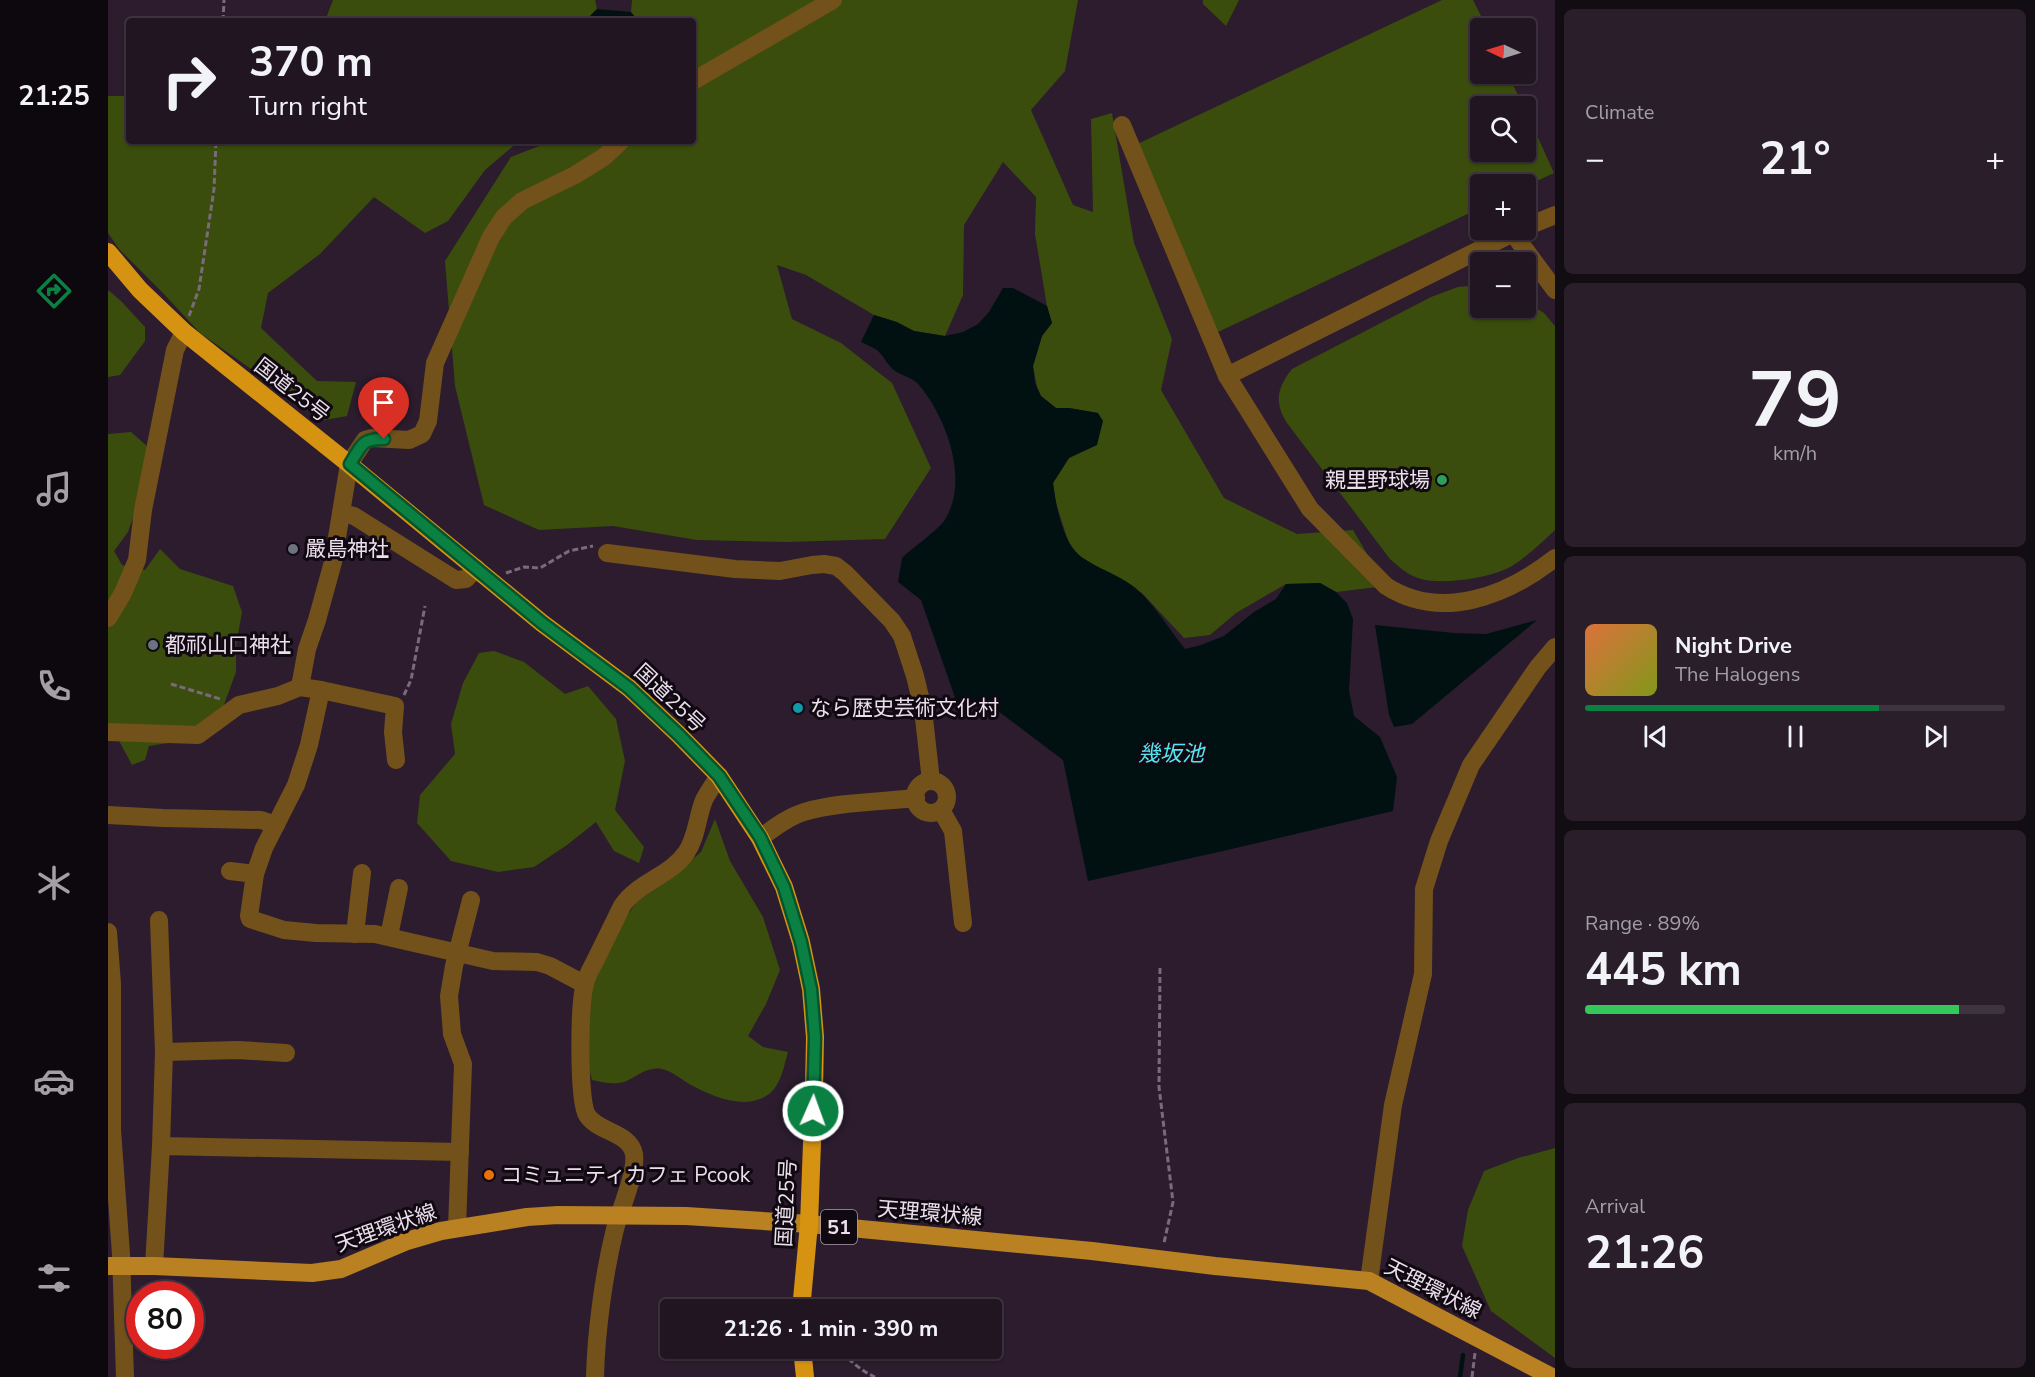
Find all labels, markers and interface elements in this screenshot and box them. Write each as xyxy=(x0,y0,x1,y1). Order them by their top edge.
north arrow xyxy=(1470,18,1536,84)
map controls xyxy=(1470,18,1536,318)
text: 370 m xyxy=(249,34,373,91)
icon: right xyxy=(150,42,228,120)
text: 21:25 xyxy=(18,78,90,115)
text: Turn right xyxy=(249,88,367,125)
button: search xyxy=(1470,96,1536,162)
text: Climate xyxy=(1585,99,1654,126)
text: 21° xyxy=(1759,129,1831,190)
text: − xyxy=(1585,137,1605,182)
text: + xyxy=(1985,137,2005,182)
button: + xyxy=(1470,174,1536,240)
button: − xyxy=(1470,252,1536,318)
icon: directions xyxy=(33,270,75,312)
text: 79 xyxy=(1748,347,1842,454)
street label: 国道25号 xyxy=(249,352,335,428)
pin xyxy=(358,377,409,439)
icon: arrive xyxy=(367,386,400,419)
text: km/h xyxy=(1773,440,1817,467)
place label: 親里野球場 xyxy=(1325,466,1430,494)
icon: music xyxy=(33,468,75,510)
marker: 親里野球場 xyxy=(1435,473,1449,487)
place label: 嚴島神社 xyxy=(305,535,389,563)
marker: 嚴島神社 xyxy=(286,542,300,556)
place label: 都祁山口神社 xyxy=(165,631,291,659)
text: Night Drive xyxy=(1675,631,1792,661)
marker: 都祁山口神社 xyxy=(146,638,160,652)
street label: 国道25号 xyxy=(628,658,712,738)
text: The Halogens xyxy=(1675,661,1800,688)
icon: phone xyxy=(33,665,75,707)
place label: なら歴史芸術文化村 xyxy=(810,694,999,722)
marker: なら歴史芸術文化村 xyxy=(791,701,805,715)
icon: previous xyxy=(1639,720,1672,753)
icon: pause xyxy=(1779,720,1812,753)
icon: next xyxy=(1919,720,1952,753)
water label: 幾坂池 xyxy=(1138,739,1206,769)
icon: climate xyxy=(33,862,75,904)
text: Range · 89% xyxy=(1585,910,1700,937)
text: 445 km xyxy=(1585,940,1742,1001)
icon: car xyxy=(33,1060,75,1102)
position arrow xyxy=(781,1079,845,1143)
street label: 国道25号 xyxy=(770,1158,802,1248)
place label: コミュニティカフェ Pcook xyxy=(501,1161,751,1189)
marker: コミュニティカフェ Pcook xyxy=(482,1168,496,1182)
text: Arrival xyxy=(1585,1193,1645,1220)
street label: 天理環状線 xyxy=(876,1194,984,1232)
street label: 天理環状線 xyxy=(332,1198,440,1258)
road number: 51 xyxy=(821,1210,857,1244)
text: 21:26 xyxy=(1585,1223,1704,1284)
street label: 天理環状線 xyxy=(1380,1253,1486,1325)
icon: filters xyxy=(33,1257,75,1299)
speed limit sign: 80 xyxy=(126,1281,204,1359)
text: 21:26 · 1 min · 390 m xyxy=(724,1314,938,1344)

